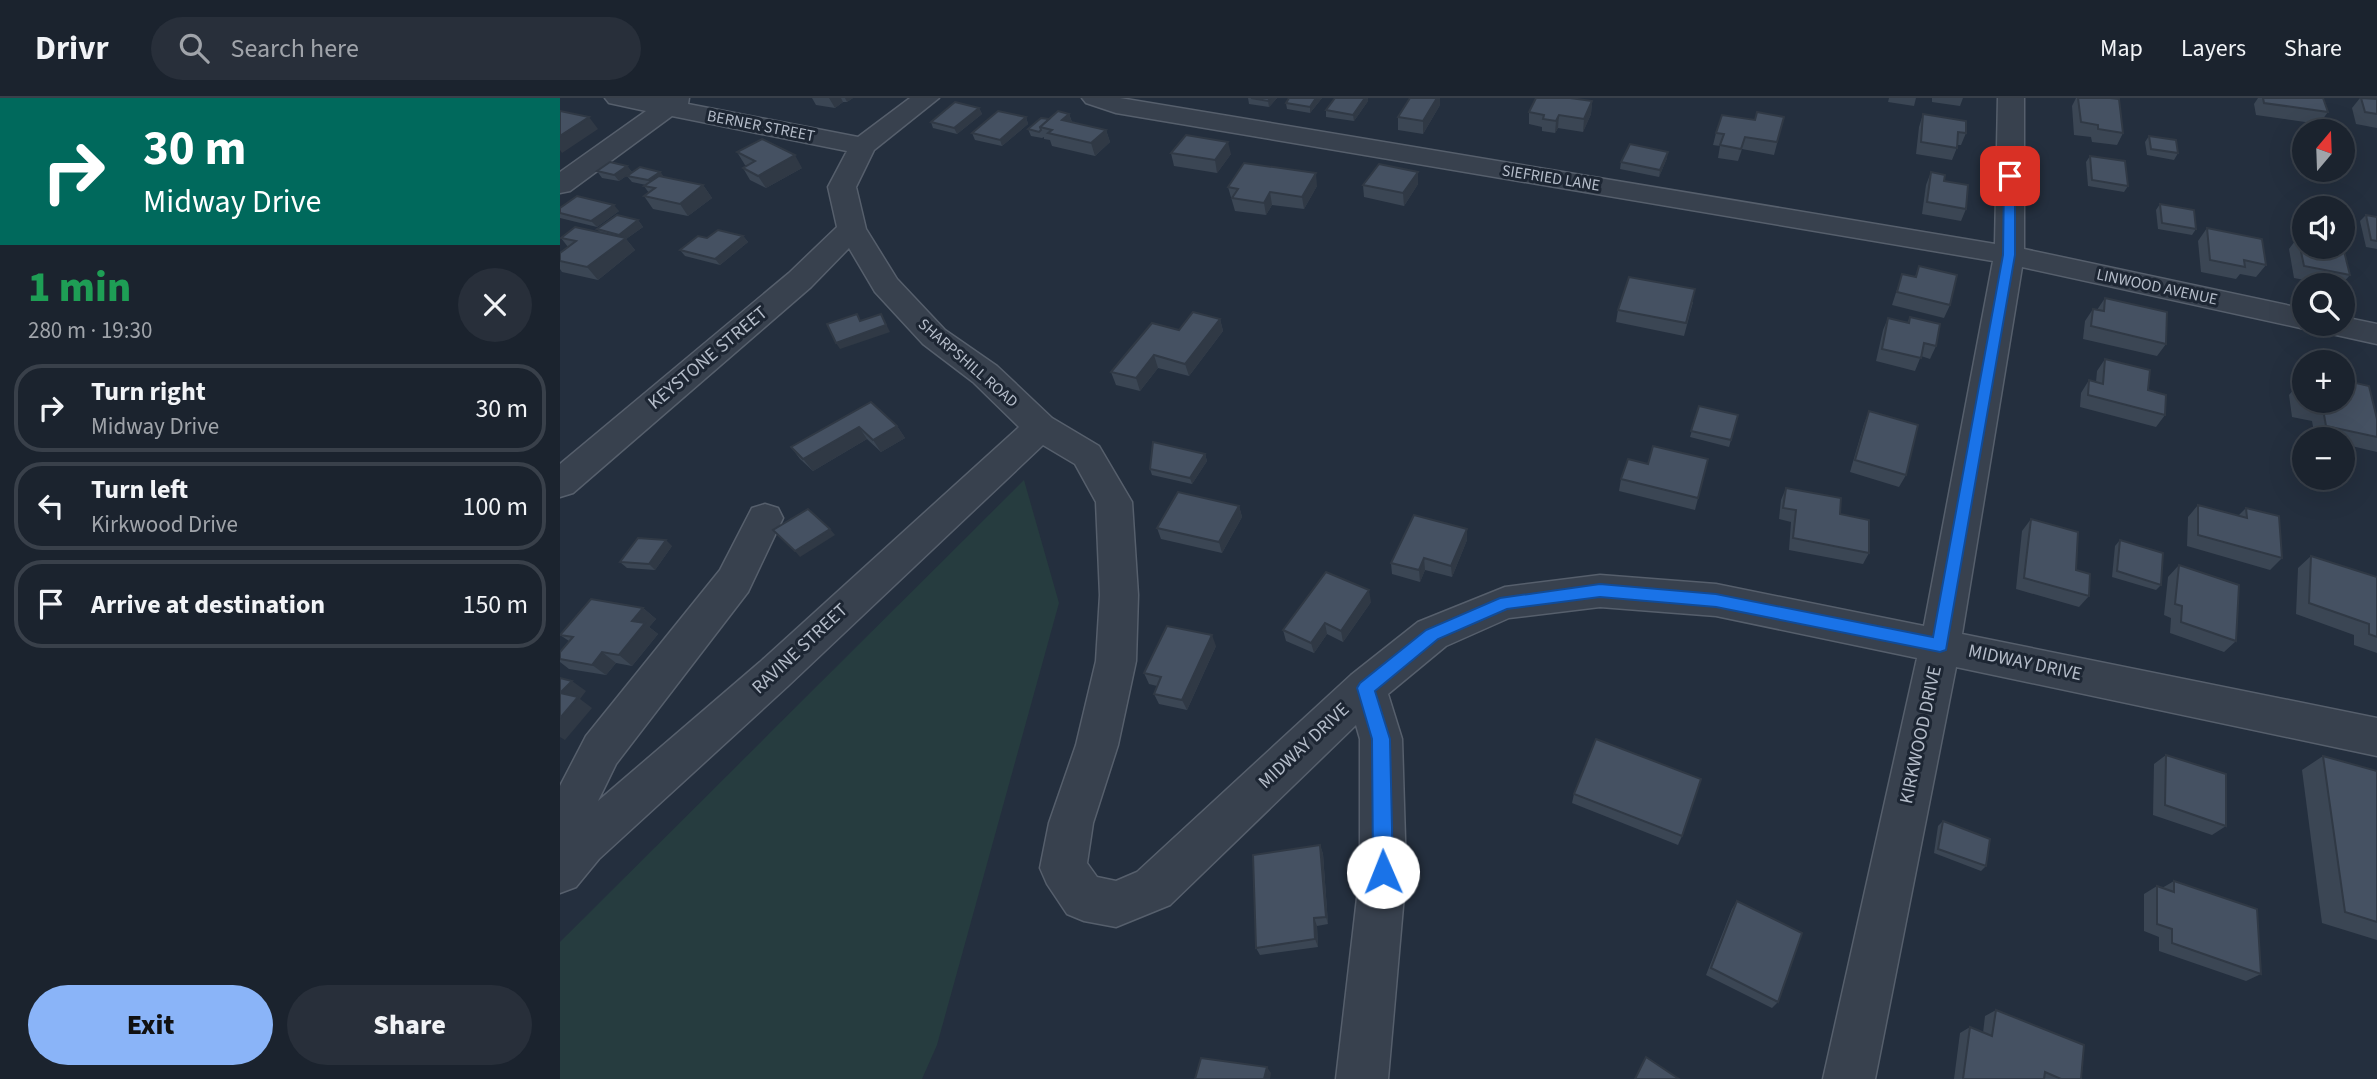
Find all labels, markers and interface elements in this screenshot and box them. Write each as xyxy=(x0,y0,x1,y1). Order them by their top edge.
search box xyxy=(151,17,641,80)
text: Drivr xyxy=(35,25,109,72)
icon: search xyxy=(175,29,213,67)
text: Search here xyxy=(231,30,359,67)
text: Map xyxy=(2100,31,2143,66)
text: Layers xyxy=(2181,31,2246,66)
text: Share xyxy=(2284,31,2342,66)
street label: BERNER STREET xyxy=(705,105,817,147)
text: 30 m xyxy=(143,114,247,184)
north arrow xyxy=(2292,119,2356,182)
map controls xyxy=(2292,119,2355,490)
icon: right xyxy=(28,126,119,217)
pin xyxy=(1980,146,2040,206)
icon: arrive xyxy=(1991,157,2029,195)
street label: SIEFRIED LANE xyxy=(1500,159,1602,197)
text: Midway Drive xyxy=(143,179,321,225)
button: sound xyxy=(2292,196,2355,259)
text: 1 min xyxy=(28,258,131,318)
street label: LINWOOD AVENUE xyxy=(2094,263,2220,311)
button: close xyxy=(458,268,532,342)
button: search xyxy=(2292,273,2355,336)
street label: KEYSTONE STREET xyxy=(642,300,774,416)
street label: SHARPSHILL ROAD xyxy=(913,313,1023,413)
text: 280 m · 19:30 xyxy=(28,314,152,347)
button: + xyxy=(2292,350,2355,413)
text: Turn right xyxy=(91,373,206,410)
icon: right xyxy=(32,389,70,427)
text: 30 m xyxy=(475,390,528,427)
text: Midway Drive xyxy=(91,410,219,443)
button: − xyxy=(2292,427,2355,490)
text: Turn left xyxy=(91,471,188,508)
icon: left xyxy=(32,487,70,525)
text: 100 m xyxy=(462,488,528,525)
text: Kirkwood Drive xyxy=(91,508,238,541)
icon: arrive xyxy=(32,585,70,623)
text: Arrive at destination xyxy=(91,586,325,623)
text: 150 m xyxy=(462,586,528,623)
street label: RAVINE STREET xyxy=(746,597,854,701)
street label: MIDWAY DRIVE xyxy=(1966,638,2084,688)
street label: KIRKWOOD DRIVE xyxy=(1893,664,1949,806)
street label: MIDWAY DRIVE xyxy=(1253,697,1355,795)
position arrow xyxy=(1346,835,1420,909)
button: Exit xyxy=(28,985,273,1065)
button: Share xyxy=(287,985,532,1065)

